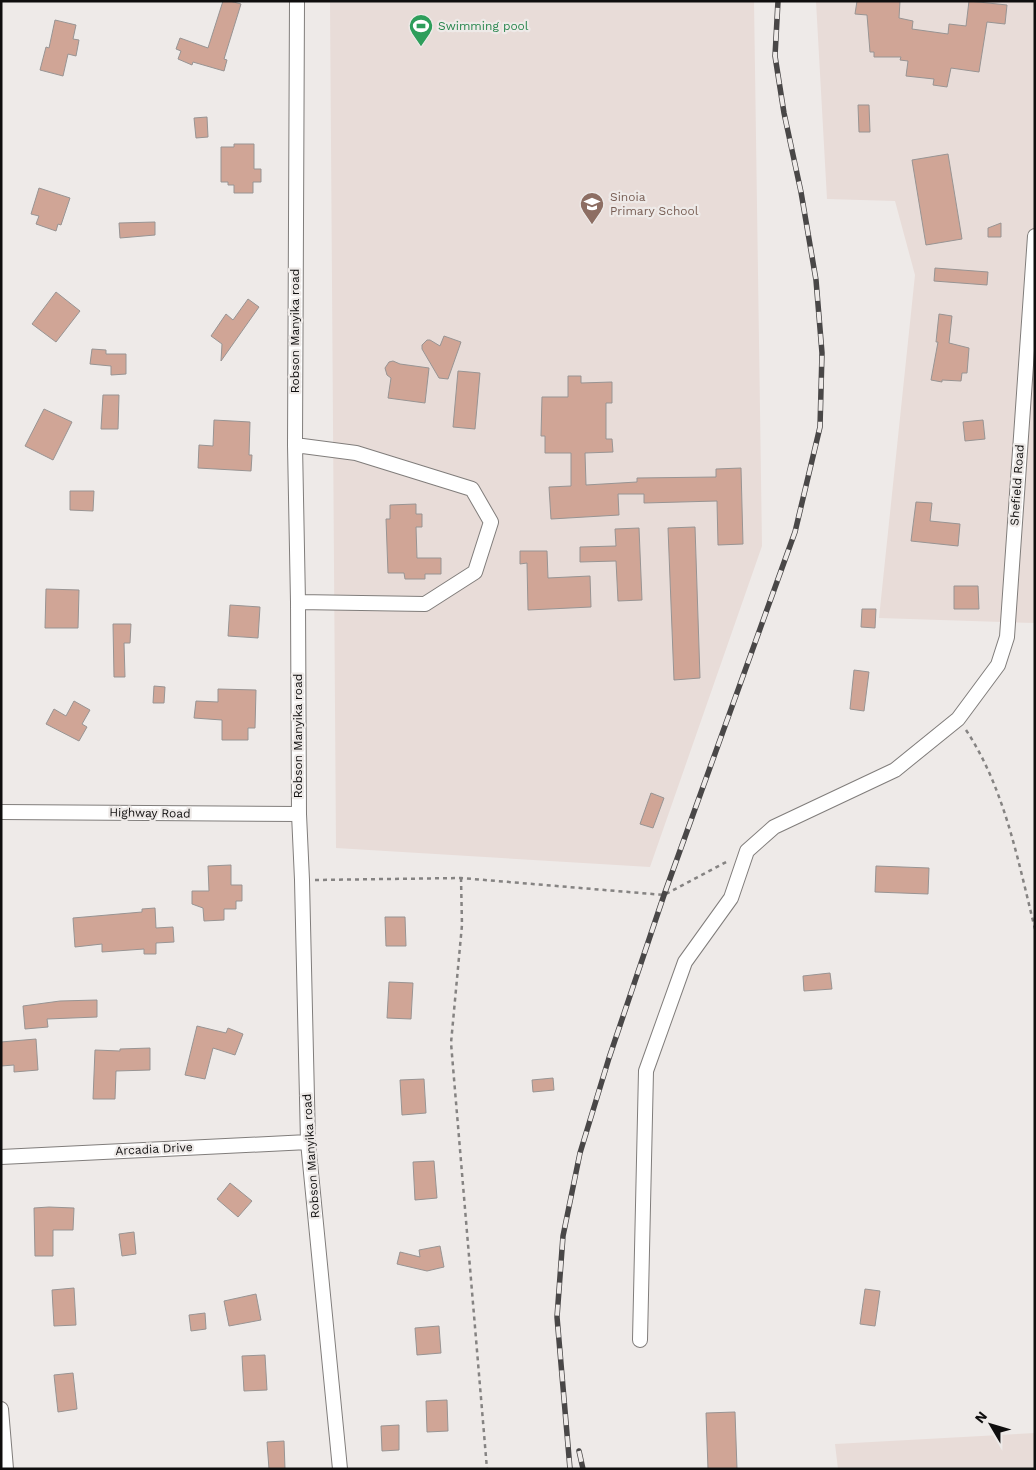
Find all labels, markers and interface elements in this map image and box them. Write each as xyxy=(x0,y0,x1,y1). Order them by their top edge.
sports icon: Swimming pool xyxy=(408,13,434,47)
place label: Swimming pool xyxy=(438,19,529,33)
place label: Sinoia Primary School xyxy=(610,190,699,218)
school or university icon: Sinoia Primary School xyxy=(579,191,605,225)
street label: Robson Manyika road xyxy=(288,269,302,393)
street label: Shefield Road xyxy=(1007,444,1027,526)
street label: Robson Manyika road xyxy=(291,674,305,798)
street label: Highway Road xyxy=(109,805,191,821)
street label: Robson Manyika road xyxy=(300,1093,322,1219)
street label: Arcadia Drive xyxy=(115,1140,193,1158)
north arrow xyxy=(966,1400,1016,1450)
text: N xyxy=(971,1408,990,1426)

